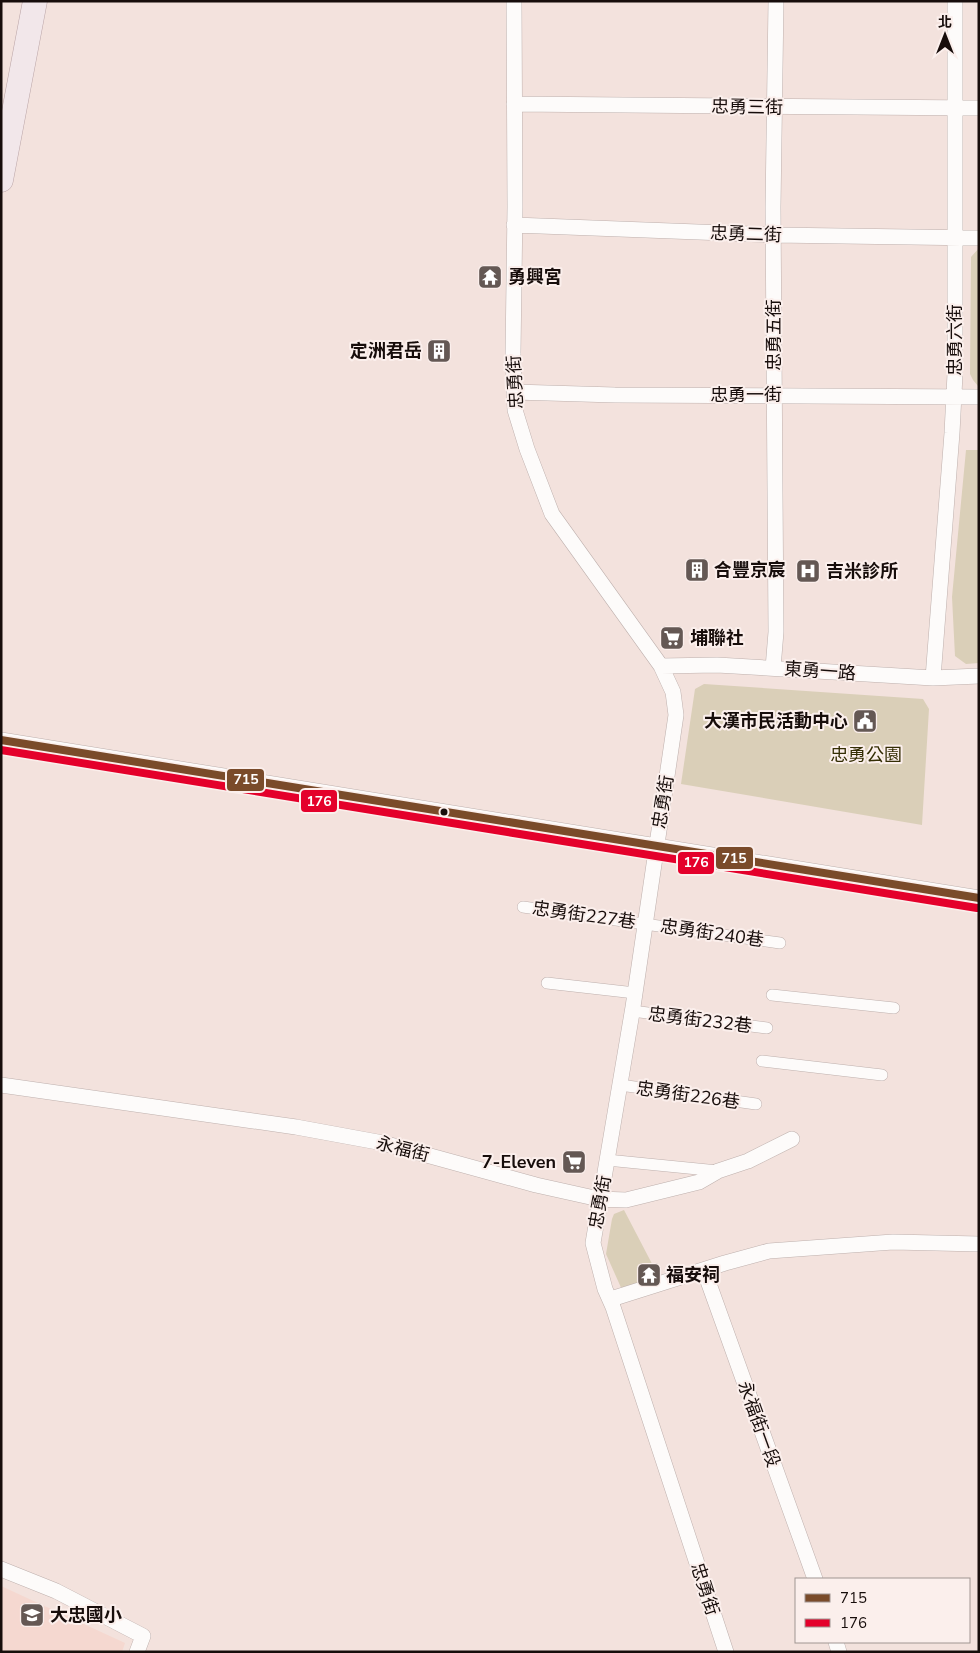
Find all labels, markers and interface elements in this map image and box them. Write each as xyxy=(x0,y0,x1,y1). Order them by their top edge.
north arrow xyxy=(920,10,970,60)
text: 北 xyxy=(938,13,952,32)
street label: 忠勇三街 xyxy=(711,94,783,120)
street label: 忠勇二街 xyxy=(710,221,782,247)
temple icon: 勇興宮 xyxy=(477,264,503,290)
place label: 勇興宮 xyxy=(508,265,562,289)
street label: 忠勇五街 xyxy=(762,299,786,371)
street label: 忠勇六街 xyxy=(943,304,967,376)
building icon: 定洲君岳 xyxy=(426,338,452,364)
place label: 定洲君岳 xyxy=(350,339,422,363)
street label: 忠勇街 xyxy=(502,354,528,410)
street label: 忠勇一街 xyxy=(710,383,782,407)
building icon: 合豐京宸 xyxy=(684,557,710,583)
place label: 合豐京宸 xyxy=(714,558,786,582)
hospital icon: 吉米診所 xyxy=(795,558,821,584)
place label: 吉米診所 xyxy=(826,559,898,583)
supermarket icon: 埔聯社 xyxy=(659,625,685,651)
place label: 埔聯社 xyxy=(690,626,744,650)
street label: 東勇一路 xyxy=(783,657,857,685)
public building icon: 大漢市民活動中心 xyxy=(852,708,878,734)
place label: 大漢市民活動中心 xyxy=(704,709,848,733)
park label: 忠勇公園 xyxy=(830,743,902,767)
line badge: 715 xyxy=(226,768,265,792)
text: 715 xyxy=(233,770,259,789)
street label: 忠勇街 xyxy=(647,773,679,831)
line badge: 176 xyxy=(300,789,338,813)
text: 176 xyxy=(306,792,332,811)
unlabelled marker xyxy=(439,807,449,817)
line badge: 715 xyxy=(715,846,754,870)
text: 715 xyxy=(721,849,747,868)
line badge: 176 xyxy=(677,851,715,875)
text: 176 xyxy=(683,853,709,872)
street label: 忠勇街227巷 xyxy=(531,896,637,934)
street label: 忠勇街240巷 xyxy=(659,914,765,952)
street label: 忠勇街232巷 xyxy=(647,1002,753,1038)
street label: 忠勇街226巷 xyxy=(635,1076,741,1114)
street label: 永福街 xyxy=(374,1131,432,1167)
supermarket icon: 7-Eleven xyxy=(561,1149,587,1175)
place label: 7-Eleven xyxy=(482,1150,556,1174)
street label: 忠勇街 xyxy=(583,1173,617,1231)
temple icon: 福安祠 xyxy=(636,1262,662,1288)
place label: 福安祠 xyxy=(666,1263,720,1287)
street label: 永福街一段 xyxy=(732,1378,786,1470)
street label: 忠勇街 xyxy=(685,1560,725,1618)
legend xyxy=(795,1578,970,1643)
text: 715 xyxy=(840,1588,867,1608)
school or university icon: 大忠國小 xyxy=(19,1602,45,1628)
place label: 大忠國小 xyxy=(50,1603,122,1627)
text: 176 xyxy=(840,1613,867,1633)

